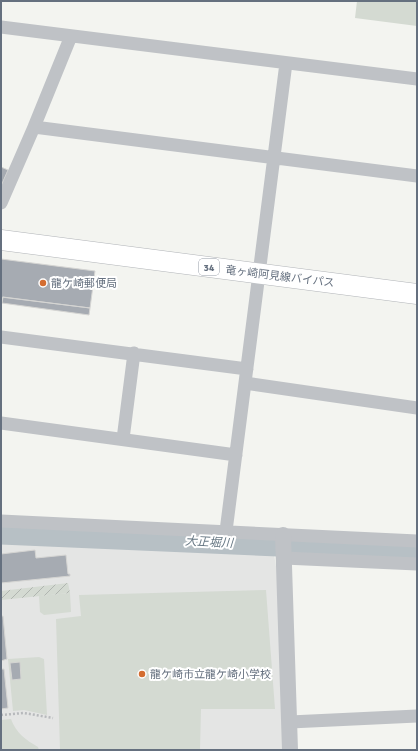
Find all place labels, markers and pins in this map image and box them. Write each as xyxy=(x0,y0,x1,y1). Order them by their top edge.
place label: 龍ケ崎郵便局 xyxy=(51,277,117,290)
marker: 龍ケ崎郵便局 xyxy=(38,278,48,288)
place label: 龍ケ崎市立龍ケ崎小学校 xyxy=(150,668,271,681)
marker: 龍ケ崎市立龍ケ崎小学校 xyxy=(137,669,147,679)

